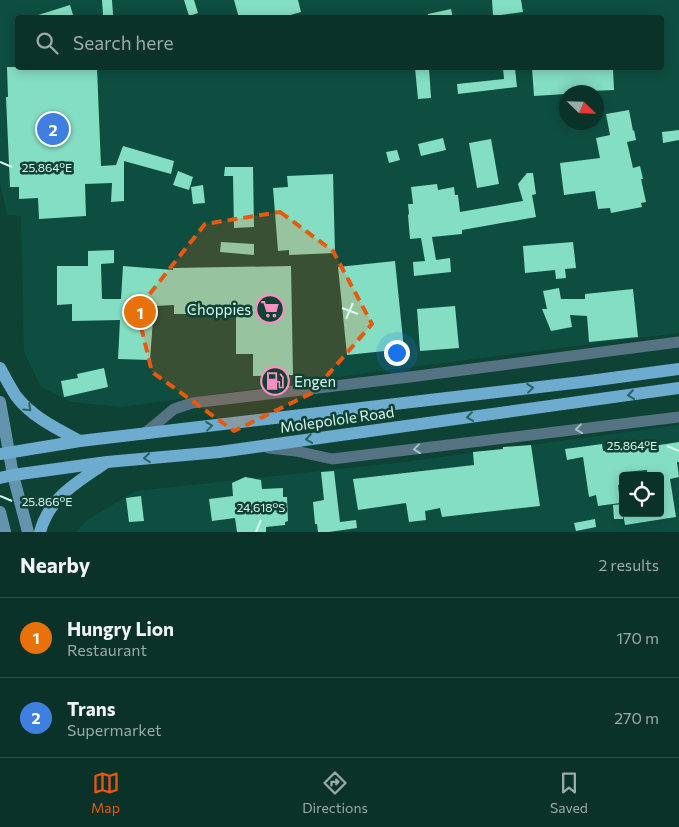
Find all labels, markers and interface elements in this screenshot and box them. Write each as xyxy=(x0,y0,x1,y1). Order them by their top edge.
search box xyxy=(15,15,664,70)
icon: search xyxy=(33,29,61,57)
text: Search here xyxy=(73,31,173,54)
north arrow xyxy=(559,85,604,130)
pin: 2 xyxy=(37,110,69,148)
text: 25.864°E xyxy=(22,160,72,174)
pin: 1 xyxy=(124,293,156,331)
supermarket icon: Choppies xyxy=(255,294,285,324)
place label: Choppies xyxy=(187,300,251,318)
your location xyxy=(384,340,410,366)
fuel station icon: Engen xyxy=(260,366,290,396)
place label: Engen xyxy=(294,372,336,390)
one-way arrow xyxy=(526,383,534,394)
one-way arrow xyxy=(626,389,634,400)
one-way arrow xyxy=(22,402,31,411)
street label: Molepolole Road xyxy=(279,402,395,436)
one-way arrow xyxy=(465,411,473,422)
one-way arrow xyxy=(206,421,214,432)
one-way arrow xyxy=(574,423,582,434)
one-way arrow xyxy=(304,434,313,444)
text: 25.864°E xyxy=(607,438,657,452)
one-way arrow xyxy=(413,443,421,454)
one-way arrow xyxy=(143,453,151,464)
map controls xyxy=(619,472,664,517)
button: locate xyxy=(619,472,664,517)
text: 25.866°E xyxy=(22,494,72,508)
text: 24.618°S xyxy=(237,500,285,514)
text: Nearby xyxy=(20,552,90,577)
text: 2 results xyxy=(598,555,659,574)
text: Hungry Lion xyxy=(67,617,174,640)
text: 1 xyxy=(32,628,40,647)
text: 170 m xyxy=(616,628,659,647)
text: Restaurant xyxy=(67,640,147,659)
text: Trans xyxy=(67,697,116,720)
text: 2 xyxy=(31,708,41,727)
text: 270 m xyxy=(614,708,659,727)
text: Supermarket xyxy=(67,720,162,739)
tab: Map xyxy=(91,769,120,816)
tab: Directions xyxy=(302,769,368,816)
tab: Saved xyxy=(550,769,588,816)

